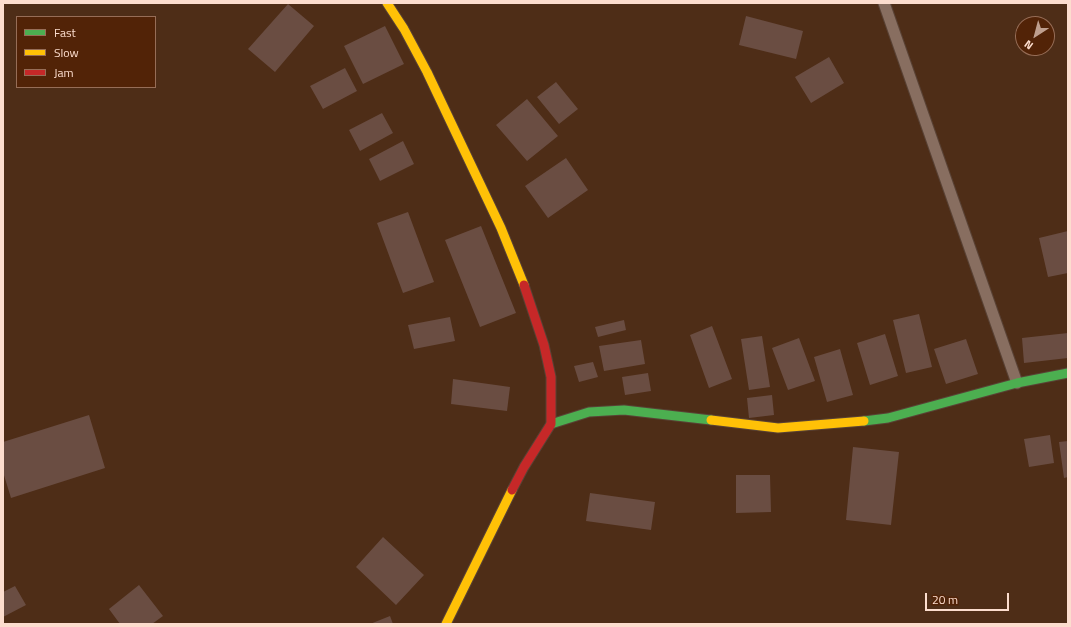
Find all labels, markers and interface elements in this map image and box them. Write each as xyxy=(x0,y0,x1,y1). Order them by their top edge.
legend xyxy=(16,16,156,88)
north arrow xyxy=(1015,16,1055,56)
text: Fast xyxy=(54,23,76,42)
text: N xyxy=(1021,36,1036,54)
text: Slow xyxy=(54,43,79,62)
text: Jam xyxy=(54,63,74,82)
scale bar xyxy=(927,585,1011,611)
text: 20 m xyxy=(932,590,958,609)

